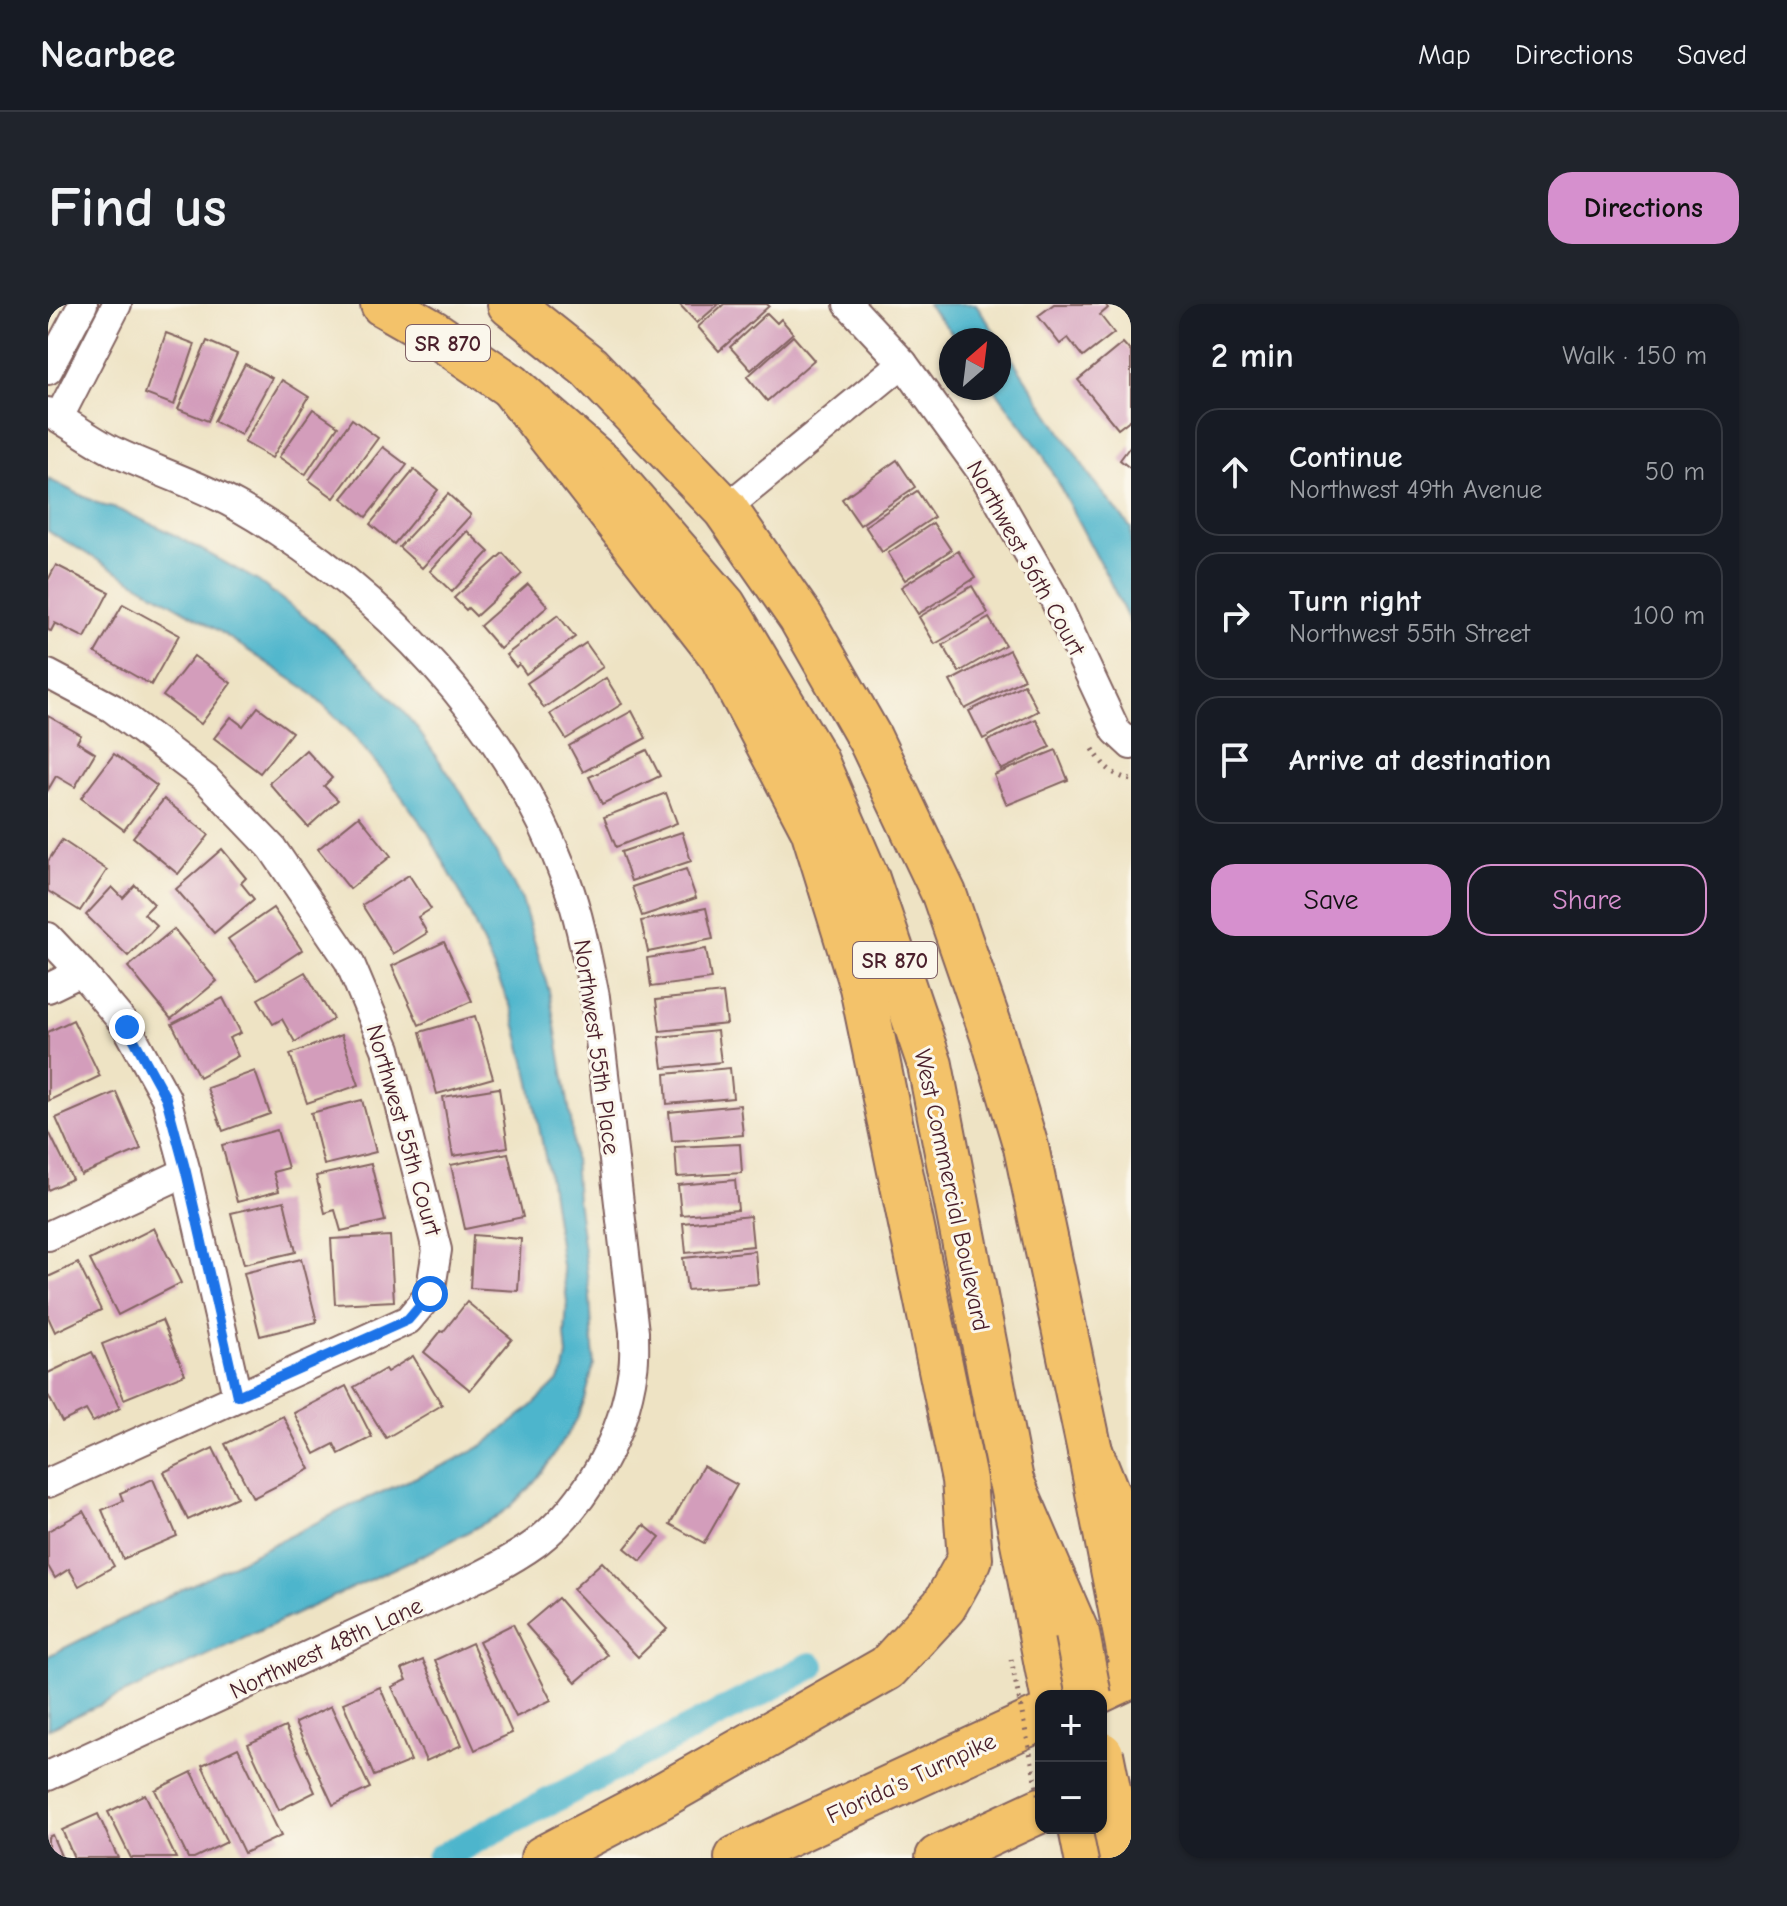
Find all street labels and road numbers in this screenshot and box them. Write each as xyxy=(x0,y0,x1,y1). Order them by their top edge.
road number: SR 870 xyxy=(406,325,490,361)
street label: Northwest 56th Court xyxy=(961,456,1092,661)
street label: Northwest 55th Place xyxy=(568,938,626,1156)
road number: SR 870 xyxy=(853,942,937,978)
street label: Northwest 55th Court xyxy=(360,1021,448,1240)
street label: West Commercial Boulevard xyxy=(908,1047,996,1333)
street label: Northwest 48th Lane xyxy=(225,1591,427,1705)
street label: Florida's Turnpike xyxy=(822,1727,1000,1829)

